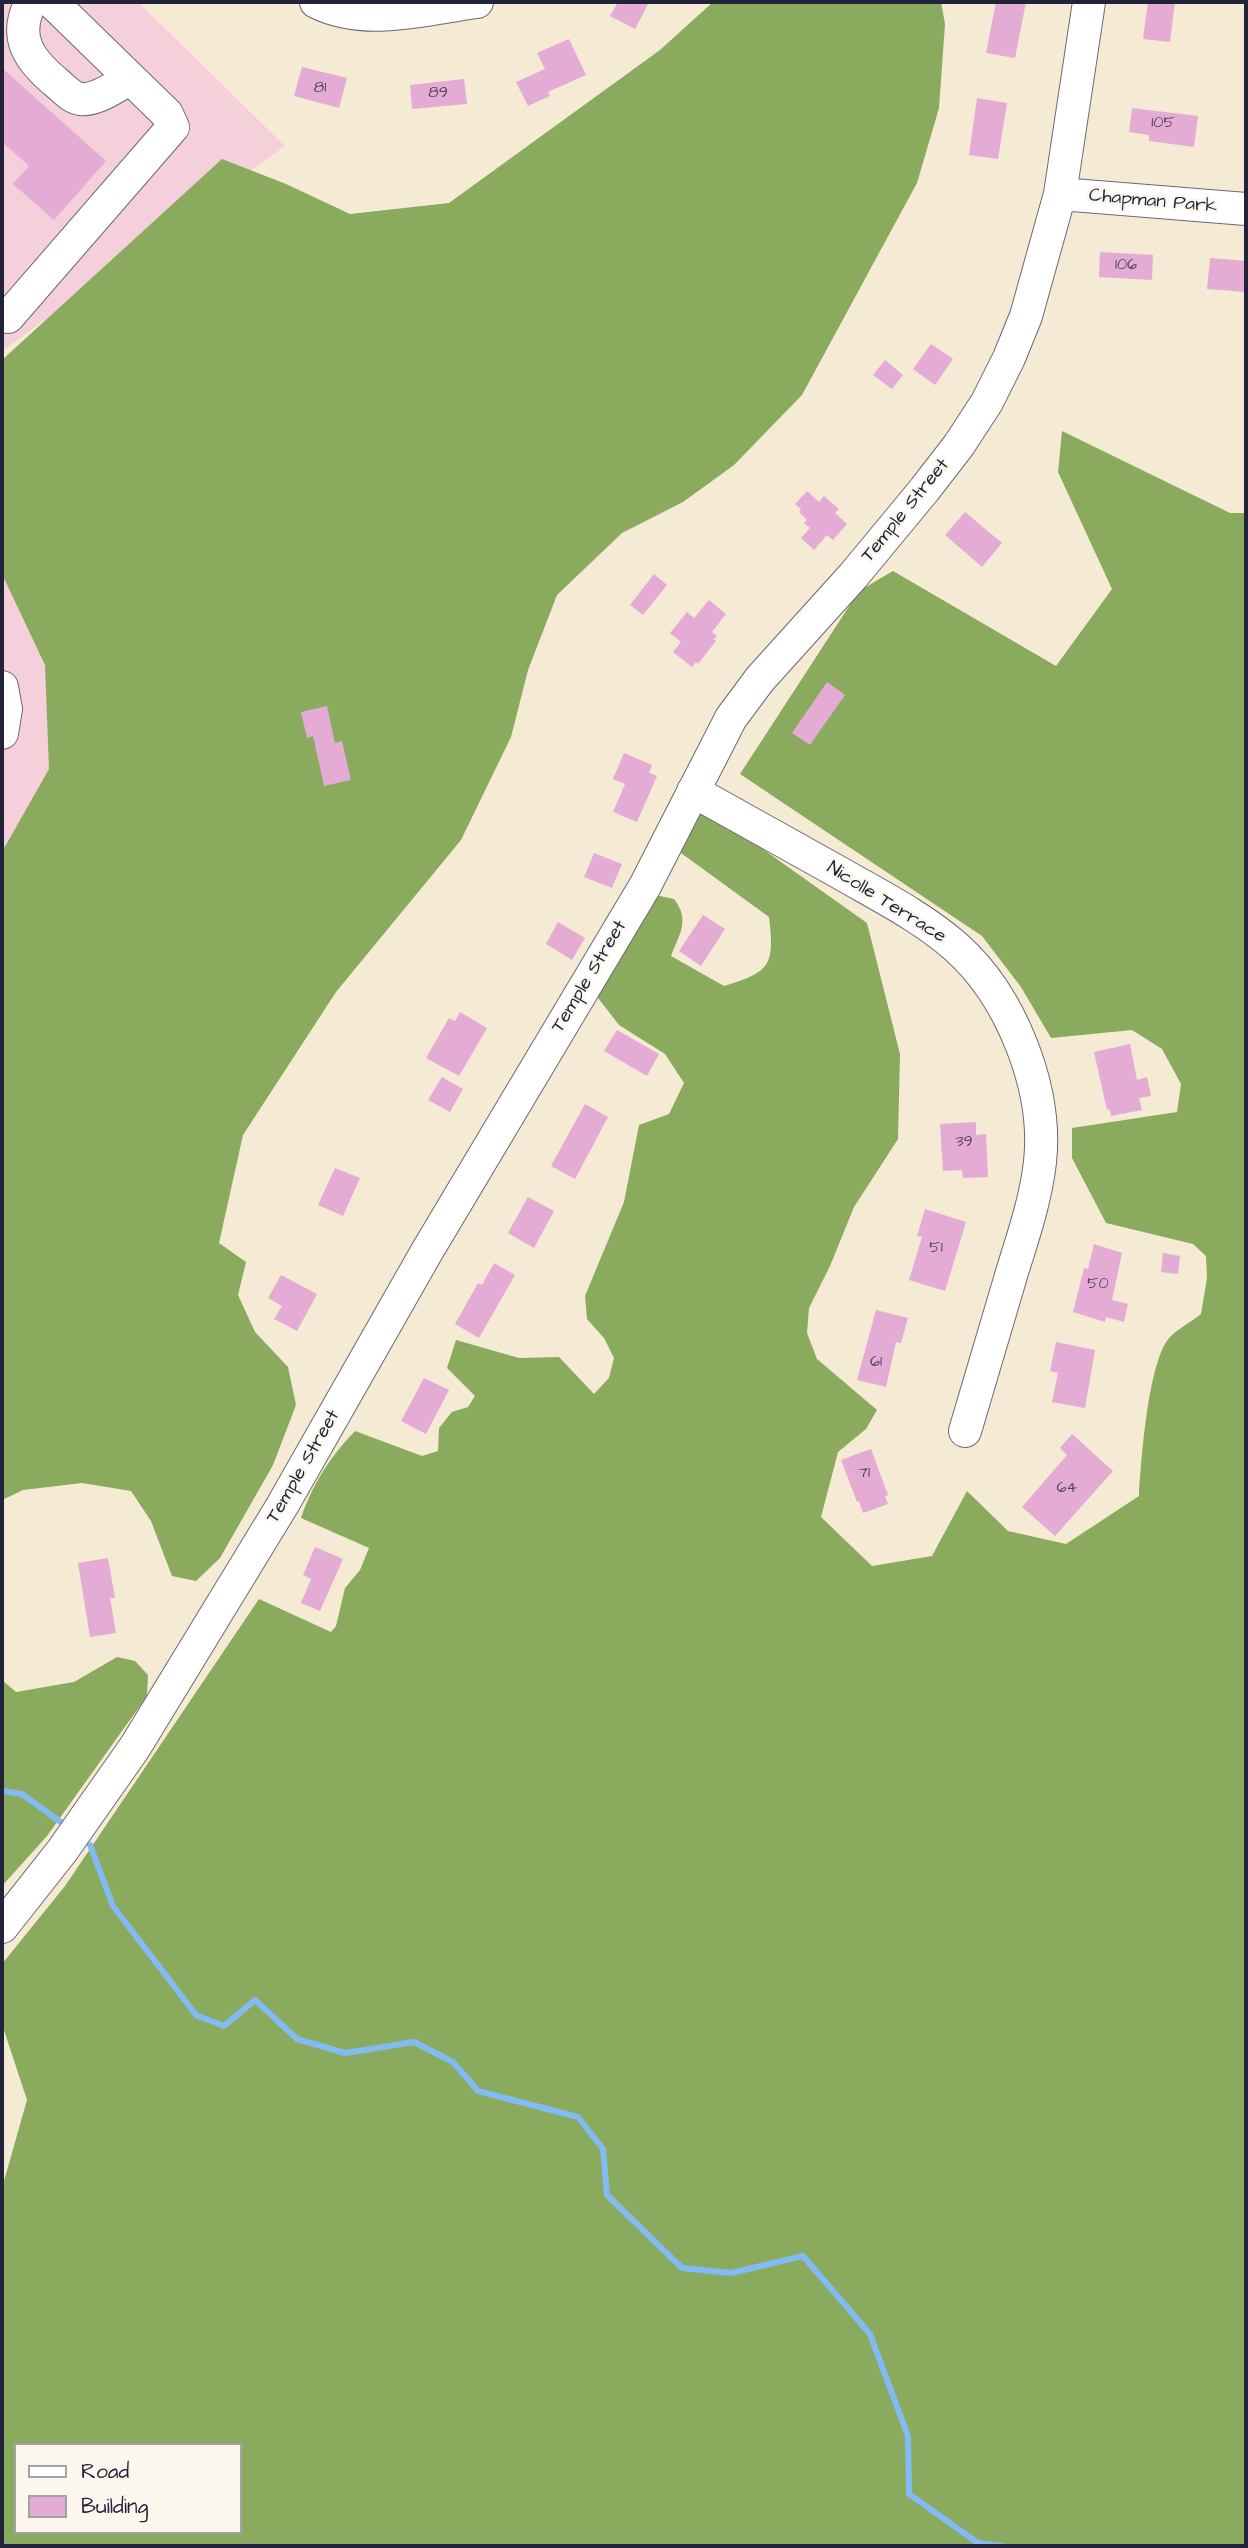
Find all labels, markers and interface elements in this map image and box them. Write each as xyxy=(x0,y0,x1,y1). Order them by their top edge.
house number: 81 xyxy=(314,79,326,99)
house number: 89 xyxy=(428,84,448,104)
house number: 105 xyxy=(1151,114,1175,134)
street label: Chapman Park xyxy=(1088,185,1218,219)
house number: 106 xyxy=(1115,256,1137,276)
street label: Temple Street xyxy=(857,454,955,568)
street label: Nicolle Terrace xyxy=(822,857,950,949)
street label: Temple Street xyxy=(548,917,632,1037)
house number: 39 xyxy=(955,1133,973,1153)
house number: 51 xyxy=(929,1239,943,1259)
house number: 50 xyxy=(1087,1275,1109,1295)
house number: 61 xyxy=(870,1353,882,1373)
street label: Temple Street xyxy=(262,1406,346,1528)
house number: 71 xyxy=(858,1464,870,1484)
house number: 64 xyxy=(1057,1479,1077,1499)
legend xyxy=(14,2443,242,2534)
text: Road xyxy=(81,2457,129,2486)
text: Building xyxy=(81,2492,148,2521)

